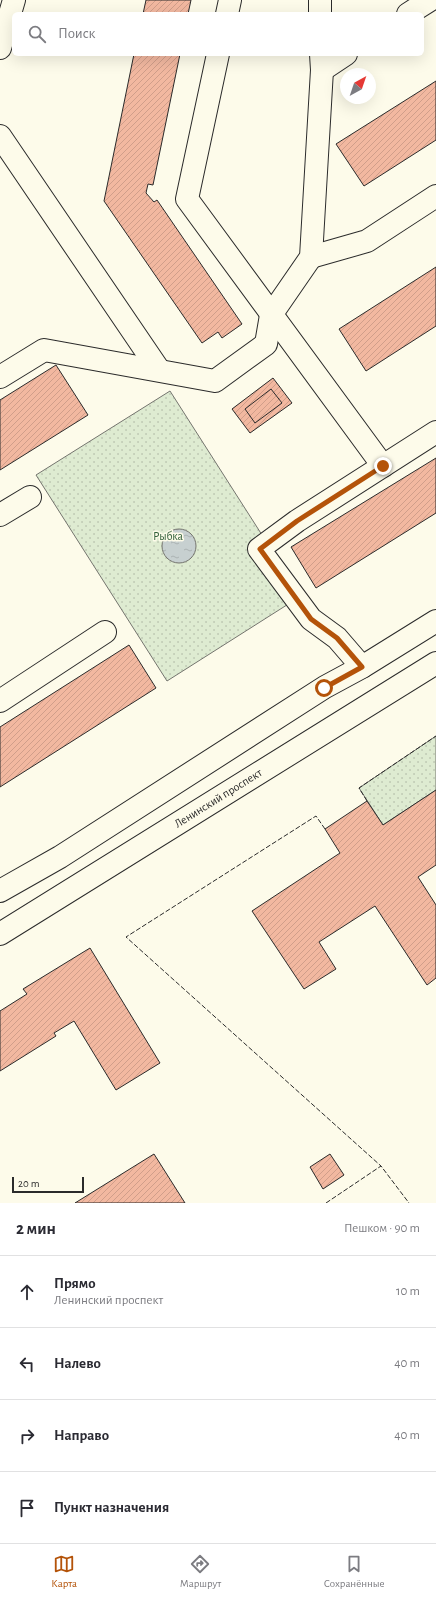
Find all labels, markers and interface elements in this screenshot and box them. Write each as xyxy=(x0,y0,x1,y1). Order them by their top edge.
search box xyxy=(12,12,424,56)
icon: search xyxy=(26,23,48,45)
text: Поиск xyxy=(58,26,96,41)
north arrow xyxy=(340,68,376,104)
route end xyxy=(374,457,392,475)
park label: Рыбка xyxy=(153,530,184,542)
route start xyxy=(315,679,333,697)
street label: Ленинский проспект xyxy=(172,766,264,830)
scale bar xyxy=(12,1175,84,1194)
text: 20 m xyxy=(18,1178,39,1189)
text: 2 мин xyxy=(16,1220,56,1237)
text: Пешком · 90 m xyxy=(344,1222,420,1235)
text: Прямо xyxy=(54,1276,96,1291)
icon: ahead xyxy=(16,1281,38,1303)
text: 10 m xyxy=(396,1285,420,1298)
text: Ленинский проспект xyxy=(54,1294,163,1307)
icon: left xyxy=(16,1353,38,1375)
text: Налево xyxy=(54,1356,101,1371)
text: 40 m xyxy=(394,1357,420,1370)
icon: right xyxy=(16,1425,38,1447)
text: Направо xyxy=(54,1428,109,1443)
text: 40 m xyxy=(394,1429,420,1442)
icon: arrive xyxy=(16,1497,38,1519)
text: Пункт назначения xyxy=(54,1500,169,1515)
tab: Карта xyxy=(51,1553,77,1590)
tab: Маршрут xyxy=(180,1553,221,1590)
tab: Сохранённые xyxy=(324,1553,385,1590)

